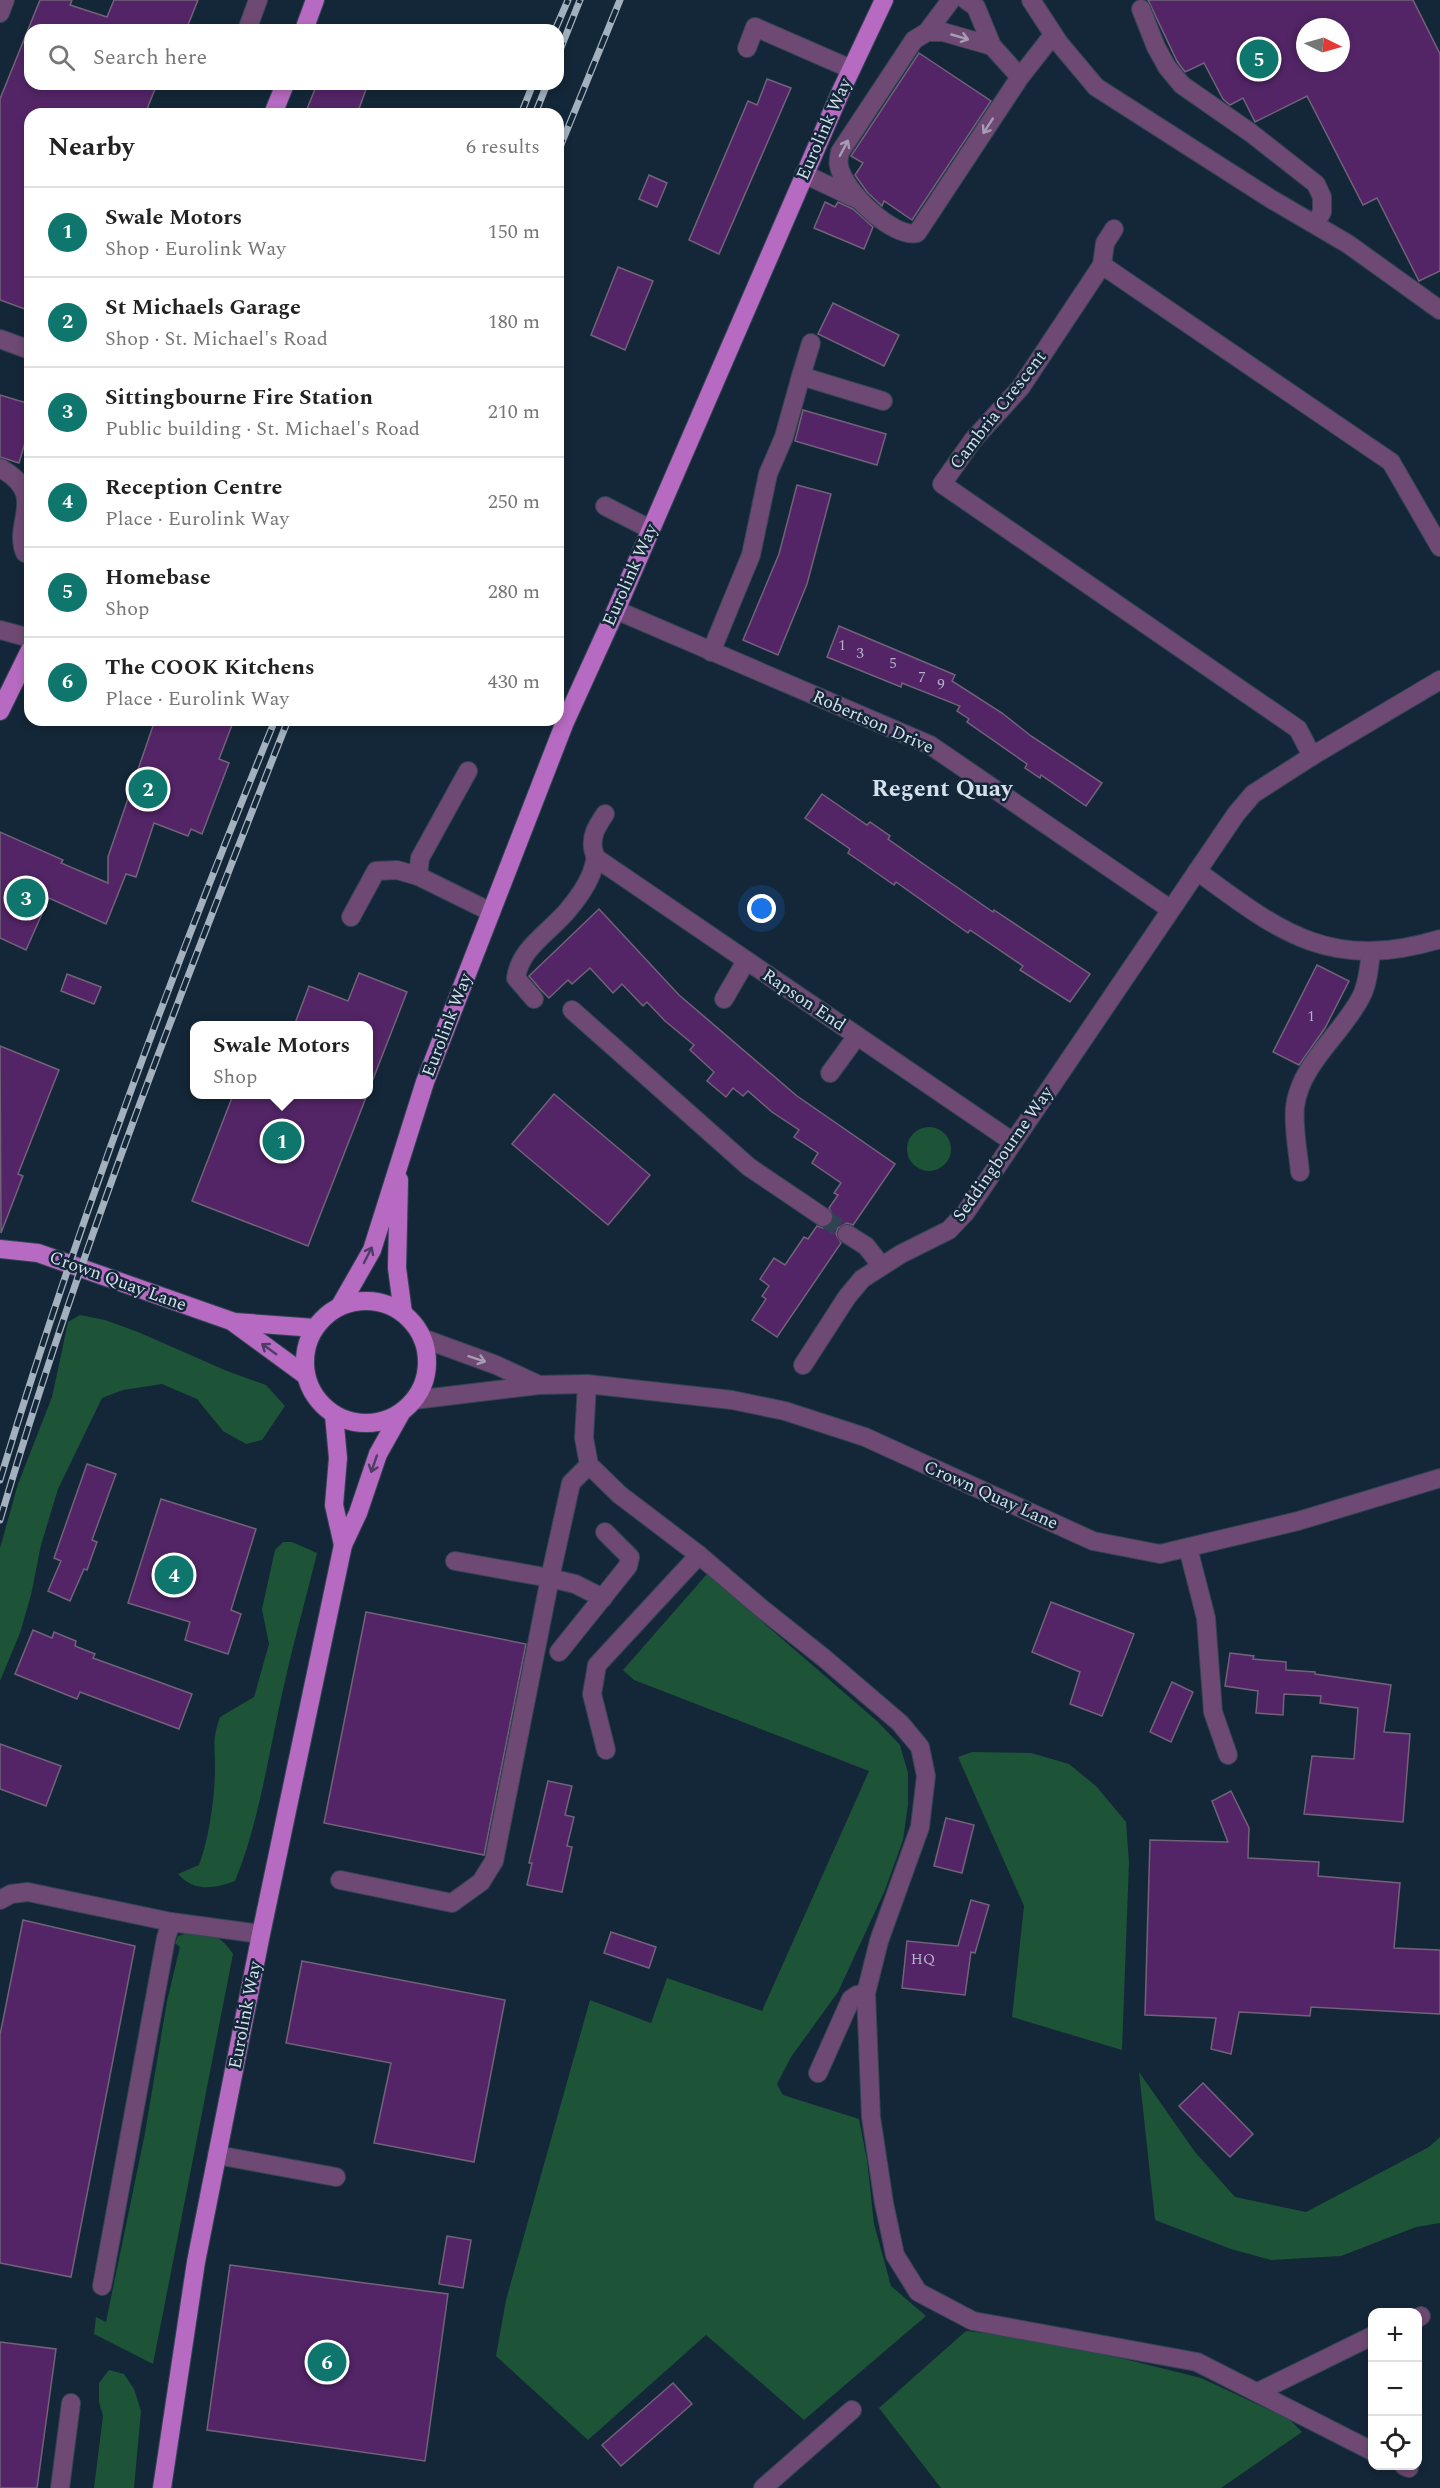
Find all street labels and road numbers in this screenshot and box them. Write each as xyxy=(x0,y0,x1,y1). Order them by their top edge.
street label: Eurolink Way xyxy=(789,72,859,184)
street label: Cambria Crescent xyxy=(943,345,1053,475)
street label: Eurolink Way xyxy=(595,518,665,630)
street label: Robertson Drive xyxy=(808,683,938,761)
street label: Rapson End xyxy=(757,962,851,1038)
street label: Eurolink Way xyxy=(415,968,480,1081)
street label: Seddingbourne Way xyxy=(946,1080,1061,1227)
street label: Crown Quay Lane xyxy=(46,1244,190,1318)
street label: Crown Quay Lane xyxy=(920,1453,1062,1537)
street label: Eurolink Way xyxy=(221,1957,269,2071)

